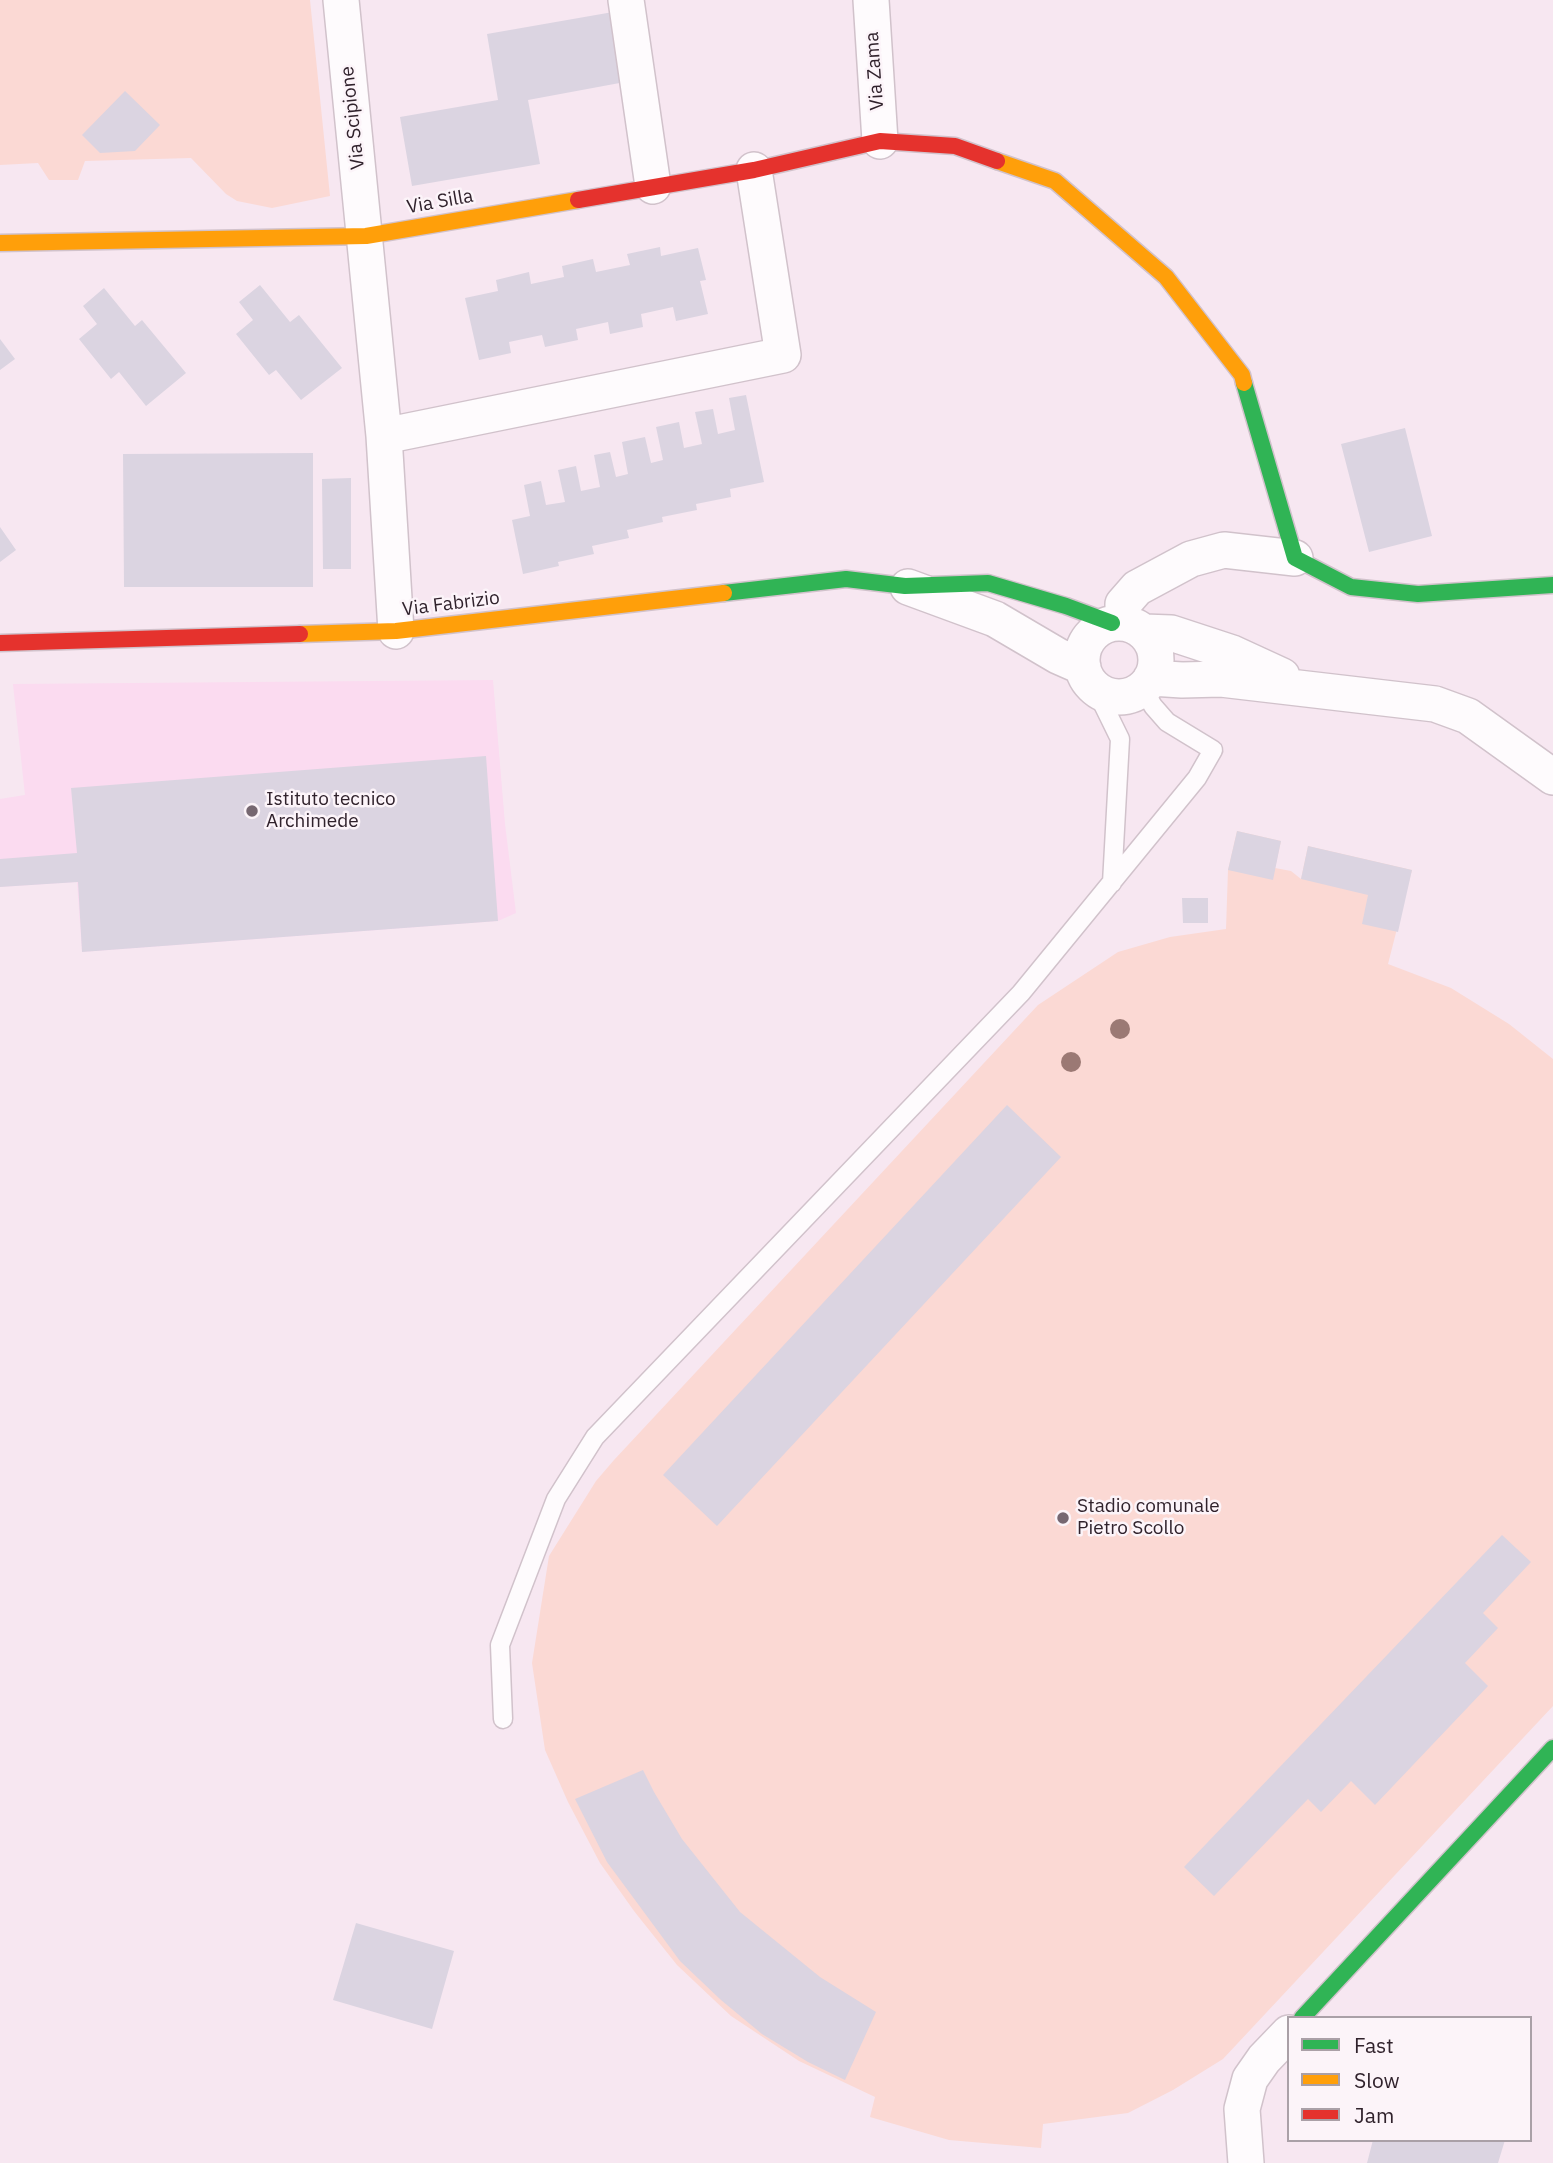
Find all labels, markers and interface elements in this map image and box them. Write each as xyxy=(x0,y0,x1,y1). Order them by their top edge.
street label: Via Zama xyxy=(861,31,889,111)
street label: Via Scipione xyxy=(336,65,370,171)
street label: Via Silla xyxy=(405,185,475,219)
street label: Via Fabrizio xyxy=(401,587,501,621)
place label: Istituto tecnico Archimede xyxy=(266,789,396,833)
marker: Istituto tecnico Archimede xyxy=(244,803,260,819)
place label: Stadio comunale Pietro Scollo xyxy=(1077,1496,1220,1540)
marker: Stadio comunale Pietro Scollo xyxy=(1055,1510,1071,1526)
legend xyxy=(1287,2016,1532,2142)
text: Fast xyxy=(1354,2031,1394,2059)
text: Slow xyxy=(1354,2066,1400,2094)
text: Jam xyxy=(1354,2101,1394,2129)

